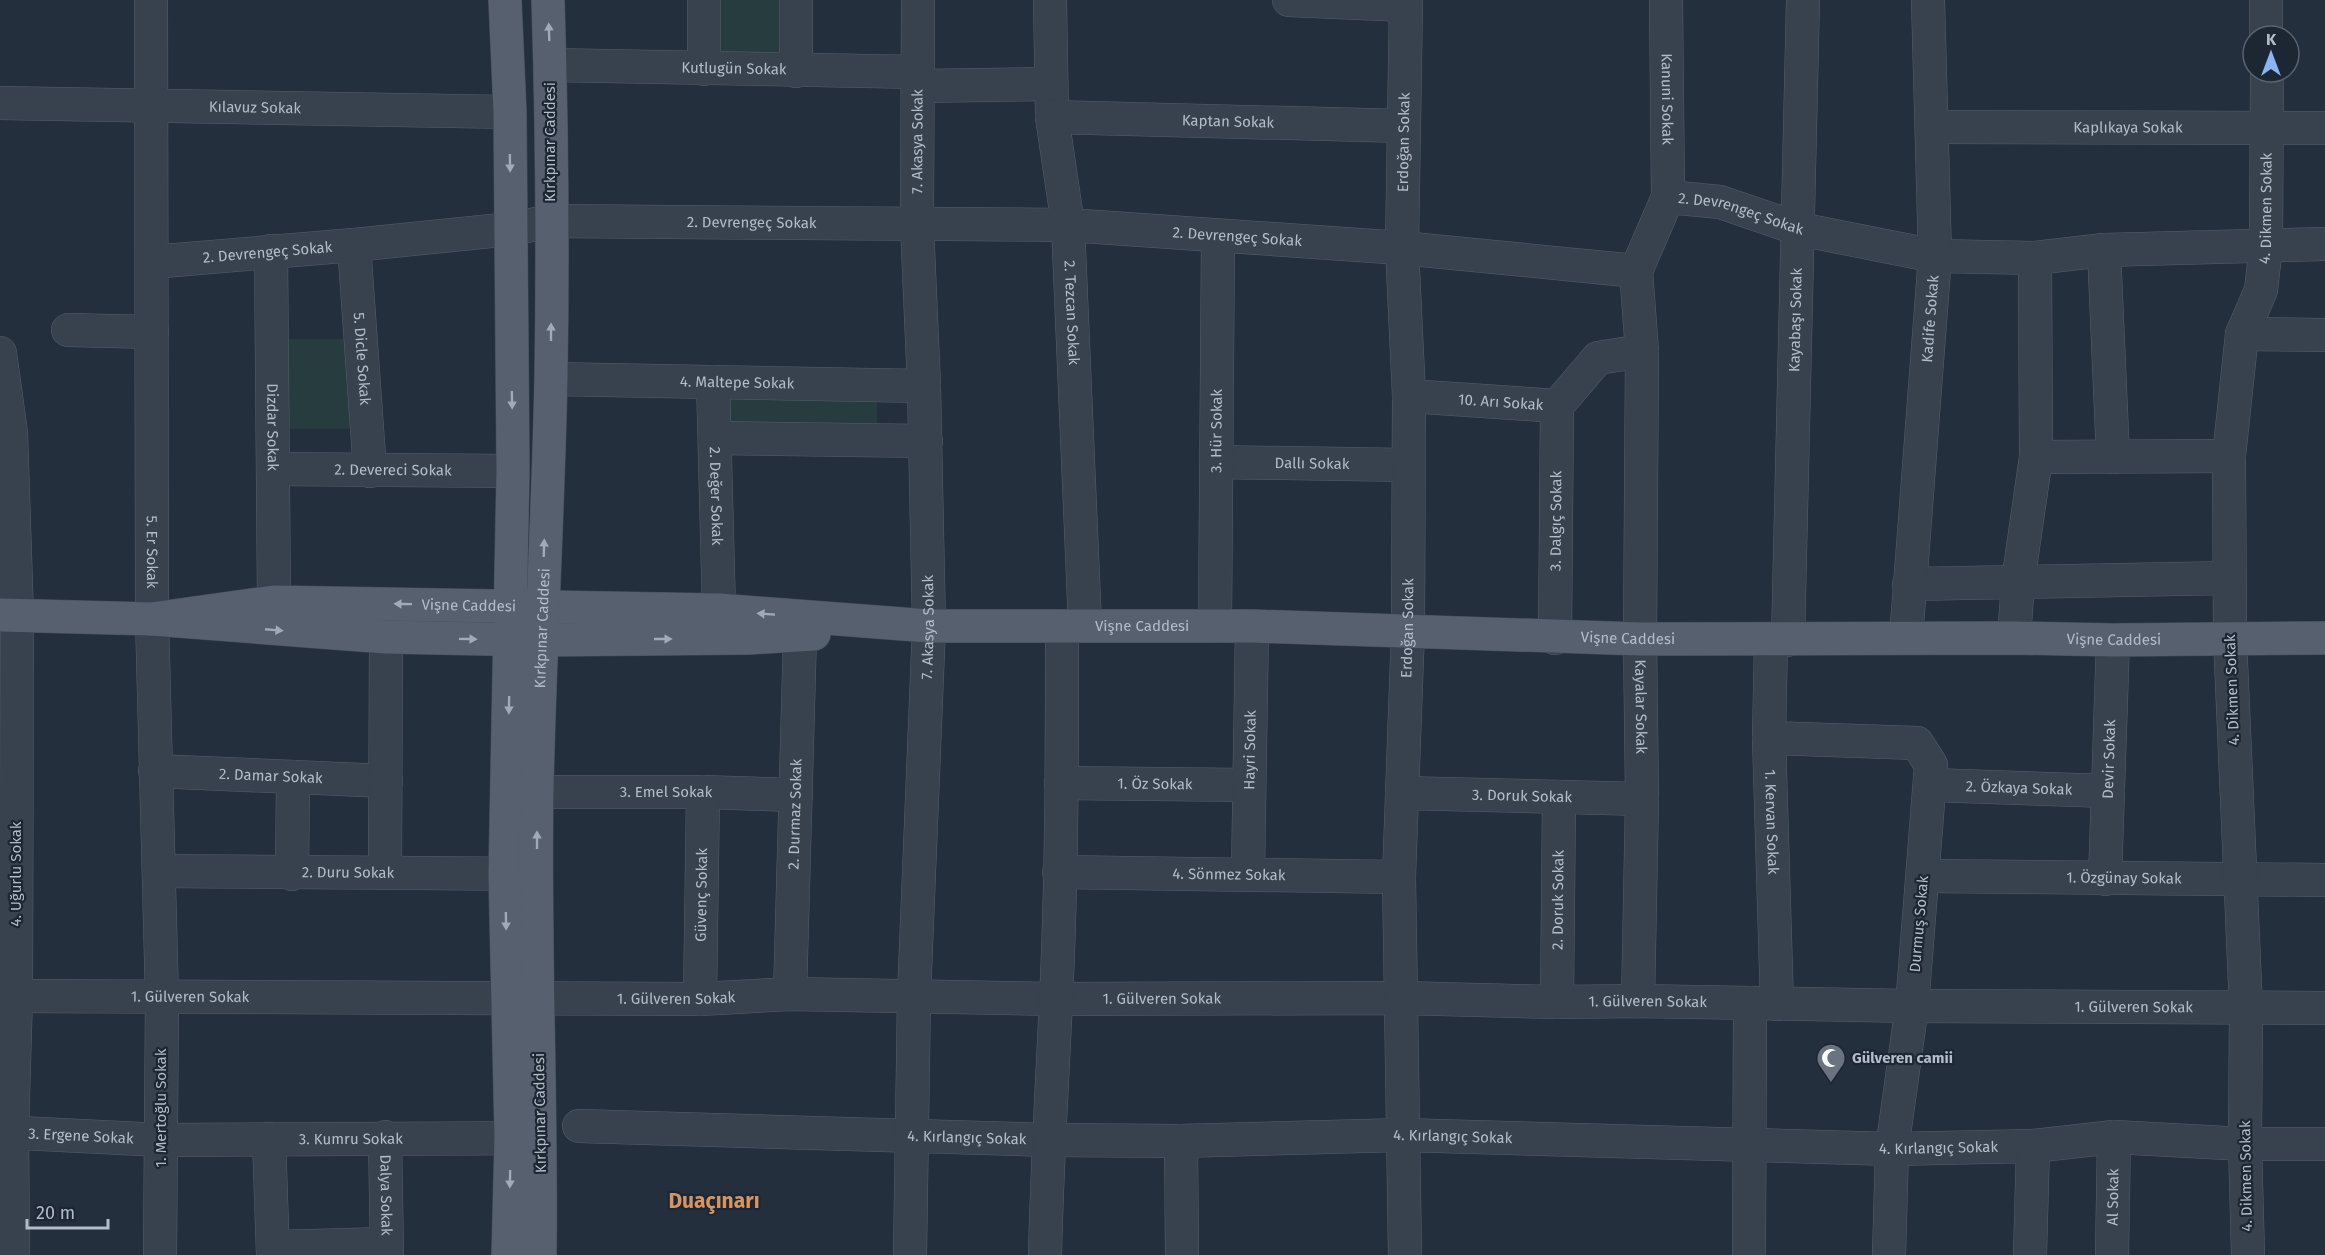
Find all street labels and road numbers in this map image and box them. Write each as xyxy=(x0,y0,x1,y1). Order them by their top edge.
street label: Kanuni Sokak xyxy=(1658,53,1676,145)
street label: Kutlugün Sokak xyxy=(681,58,787,79)
street label: Kırkpınar Caddesi xyxy=(541,82,559,202)
street label: 7. Akasya Sokak xyxy=(908,89,927,194)
street label: Erdoğan Sokak xyxy=(1394,92,1414,192)
street label: Kılavuz Sokak xyxy=(209,98,302,117)
street label: Kaptan Sokak xyxy=(1182,111,1275,132)
street label: Kaplıkaya Sokak xyxy=(2073,118,2183,137)
street label: 4. Dikmen Sokak xyxy=(2255,152,2276,265)
street label: 2. Devrengeç Sokak xyxy=(1677,189,1805,239)
street label: 2. Devrengeç Sokak xyxy=(687,213,817,232)
street label: 2. Devrengeç Sokak xyxy=(1172,223,1303,250)
street label: 2. Devrengeç Sokak xyxy=(202,238,333,267)
street label: 2. Tezcan Sokak xyxy=(1061,260,1083,366)
street label: Kayabaşı Sokak xyxy=(1785,267,1806,372)
street label: Kadife Sokak xyxy=(1918,274,1943,363)
street label: 5. Dicle Sokak xyxy=(350,312,374,406)
street label: 4. Maltepe Sokak xyxy=(680,372,795,393)
street label: Dizdar Sokak xyxy=(263,383,282,471)
street label: 3. Hür Sokak xyxy=(1207,389,1226,473)
street label: 10. Arı Sokak xyxy=(1458,390,1544,414)
street label: 2. Değer Sokak xyxy=(706,446,726,546)
street label: Dallı Sokak xyxy=(1274,454,1350,473)
street label: 2. Devereci Sokak xyxy=(334,461,452,479)
street label: 3. Dalgıç Sokak xyxy=(1547,470,1565,571)
street label: 5. Er Sokak xyxy=(143,515,161,589)
street label: Kırkpınar Caddesi xyxy=(531,568,554,689)
street label: 7. Akasya Sokak xyxy=(918,574,938,680)
street label: Erdoğan Sokak xyxy=(1397,578,1417,678)
street label: Vişne Caddesi xyxy=(421,596,516,615)
street label: Vişne Caddesi xyxy=(1095,617,1189,635)
street label: Vişne Caddesi xyxy=(1580,628,1675,648)
street label: Vişne Caddesi xyxy=(2067,630,2161,649)
street label: 4. Dikmen Sokak xyxy=(2221,634,2243,746)
street label: Kayalar Sokak xyxy=(1631,659,1650,754)
street label: Hayri Sokak xyxy=(1240,710,1260,790)
street label: Devir Sokak xyxy=(2099,719,2119,799)
street label: 2. Durmaz Sokak xyxy=(784,758,806,870)
street label: 2. Damar Sokak xyxy=(219,765,323,787)
street label: 1. Kervan Sokak xyxy=(1761,769,1782,875)
street label: 1. Öz Sokak xyxy=(1117,775,1193,793)
street label: 2. Özkaya Sokak xyxy=(1965,777,2073,799)
street label: 3. Emel Sokak xyxy=(620,783,713,801)
street label: 3. Doruk Sokak xyxy=(1472,786,1572,806)
street label: 4. Uğurlu Sokak xyxy=(7,821,25,927)
street label: Güvenç Sokak xyxy=(692,848,711,942)
street label: 2. Doruk Sokak xyxy=(1549,850,1567,950)
street label: 2. Duru Sokak xyxy=(302,863,394,882)
street label: 4. Sönmez Sokak xyxy=(1172,865,1286,884)
street label: 1. Özgünay Sokak xyxy=(2066,868,2182,888)
street label: Durmuş Sokak xyxy=(1906,875,1932,973)
street label: 1. Gülveren Sokak xyxy=(131,988,250,1006)
street label: 1. Gülveren Sokak xyxy=(617,988,736,1008)
street label: 1. Gülveren Sokak xyxy=(1102,990,1221,1008)
street label: 1. Gülveren Sokak xyxy=(1588,992,1708,1011)
street label: 1. Gülveren Sokak xyxy=(2074,998,2193,1016)
street label: 1. Mertoğlu Sokak xyxy=(152,1048,170,1167)
street label: Kırkpınar Caddesi xyxy=(530,1053,550,1173)
street label: 4. Dikmen Sokak xyxy=(2236,1120,2256,1232)
street label: 3. Ergene Sokak xyxy=(28,1124,134,1148)
street label: 4. Kırlangıç Sokak xyxy=(1393,1126,1513,1147)
street label: 4. Kırlangıç Sokak xyxy=(907,1127,1027,1148)
street label: 3. Kumru Sokak xyxy=(299,1130,403,1148)
street label: 4. Kırlangıç Sokak xyxy=(1879,1138,1999,1158)
street label: Dalya Sokak xyxy=(376,1154,396,1236)
street label: Al Sokak xyxy=(2103,1168,2122,1226)

